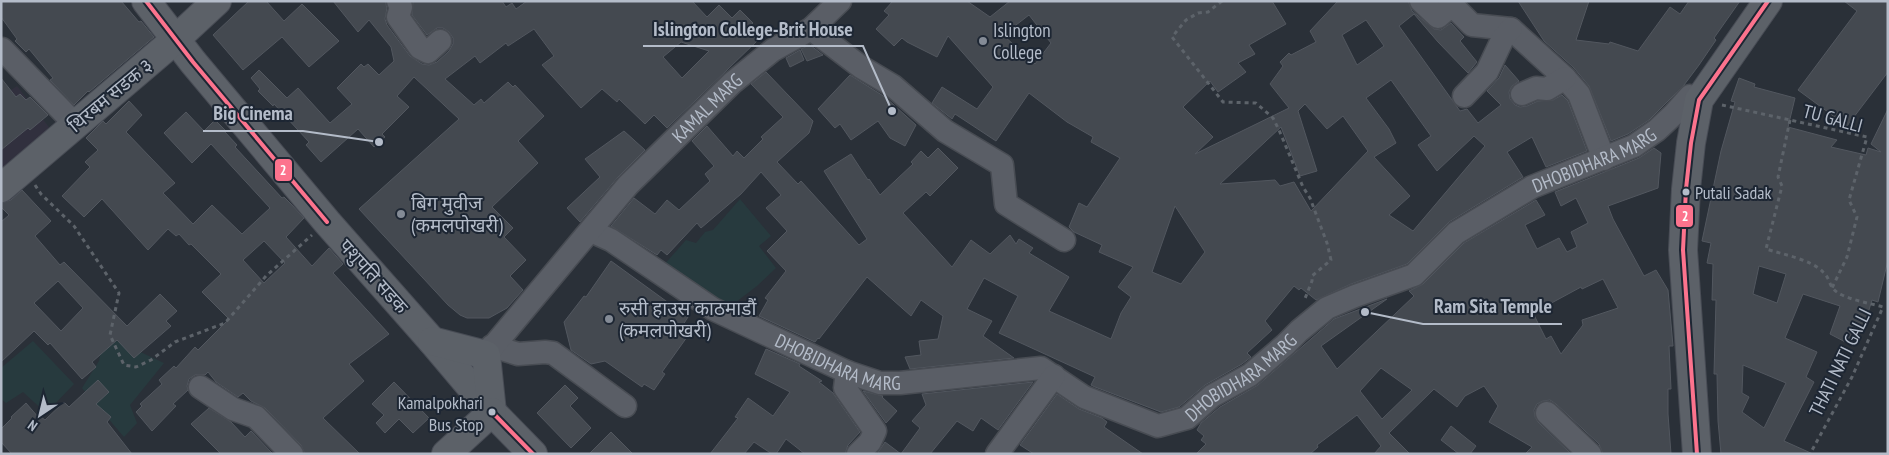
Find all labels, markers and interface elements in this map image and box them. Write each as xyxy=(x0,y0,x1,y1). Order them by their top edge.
callout: Islington College-Brit House xyxy=(643,11,863,46)
text: Islington College-Brit House xyxy=(653,16,853,42)
place label: Islington College xyxy=(993,18,1051,64)
marker: Islington College xyxy=(977,35,989,47)
street label: थिरबम सडक ३ xyxy=(63,53,157,137)
street label: KAMAL MARG xyxy=(667,68,747,147)
callout: Big Cinema xyxy=(203,96,303,131)
street label: TU GALLI xyxy=(1800,99,1866,137)
text: Big Cinema xyxy=(213,100,293,126)
street label: DHOBIDHARA MARG xyxy=(1528,122,1661,198)
line badge: 2 xyxy=(274,158,293,182)
text: 2 xyxy=(280,161,286,179)
place label: Putali Sadak xyxy=(1695,181,1771,204)
marker: Putali Sadak xyxy=(1681,187,1691,197)
place label: बिग मुवीज (कमलपोखरी) xyxy=(411,191,503,237)
line badge: 2 xyxy=(1675,204,1694,228)
text: 2 xyxy=(1682,207,1688,225)
marker: बिग मुवीज (कमलपोखरी) xyxy=(395,208,407,220)
street label: पशुपति सडक xyxy=(334,234,414,319)
callout: Ram Sita Temple xyxy=(1423,289,1562,324)
text: Ram Sita Temple xyxy=(1434,293,1552,319)
place label: रुसी हाउस काठमाडौं (कमलपोखरी) xyxy=(619,296,757,342)
street label: THATI NATI GALLI xyxy=(1804,304,1876,420)
marker: रुसी हाउस काठमाडौं (कमलपोखरी) xyxy=(603,313,615,325)
street label: DHOBIDHARA MARG xyxy=(771,328,901,395)
street label: DHOBIDHARA MARG xyxy=(1180,328,1302,426)
north arrow xyxy=(15,390,65,440)
place label: Kamalpokhari Bus Stop xyxy=(398,391,483,436)
marker: Kamalpokhari Bus Stop xyxy=(487,407,497,417)
text: N xyxy=(24,416,41,435)

